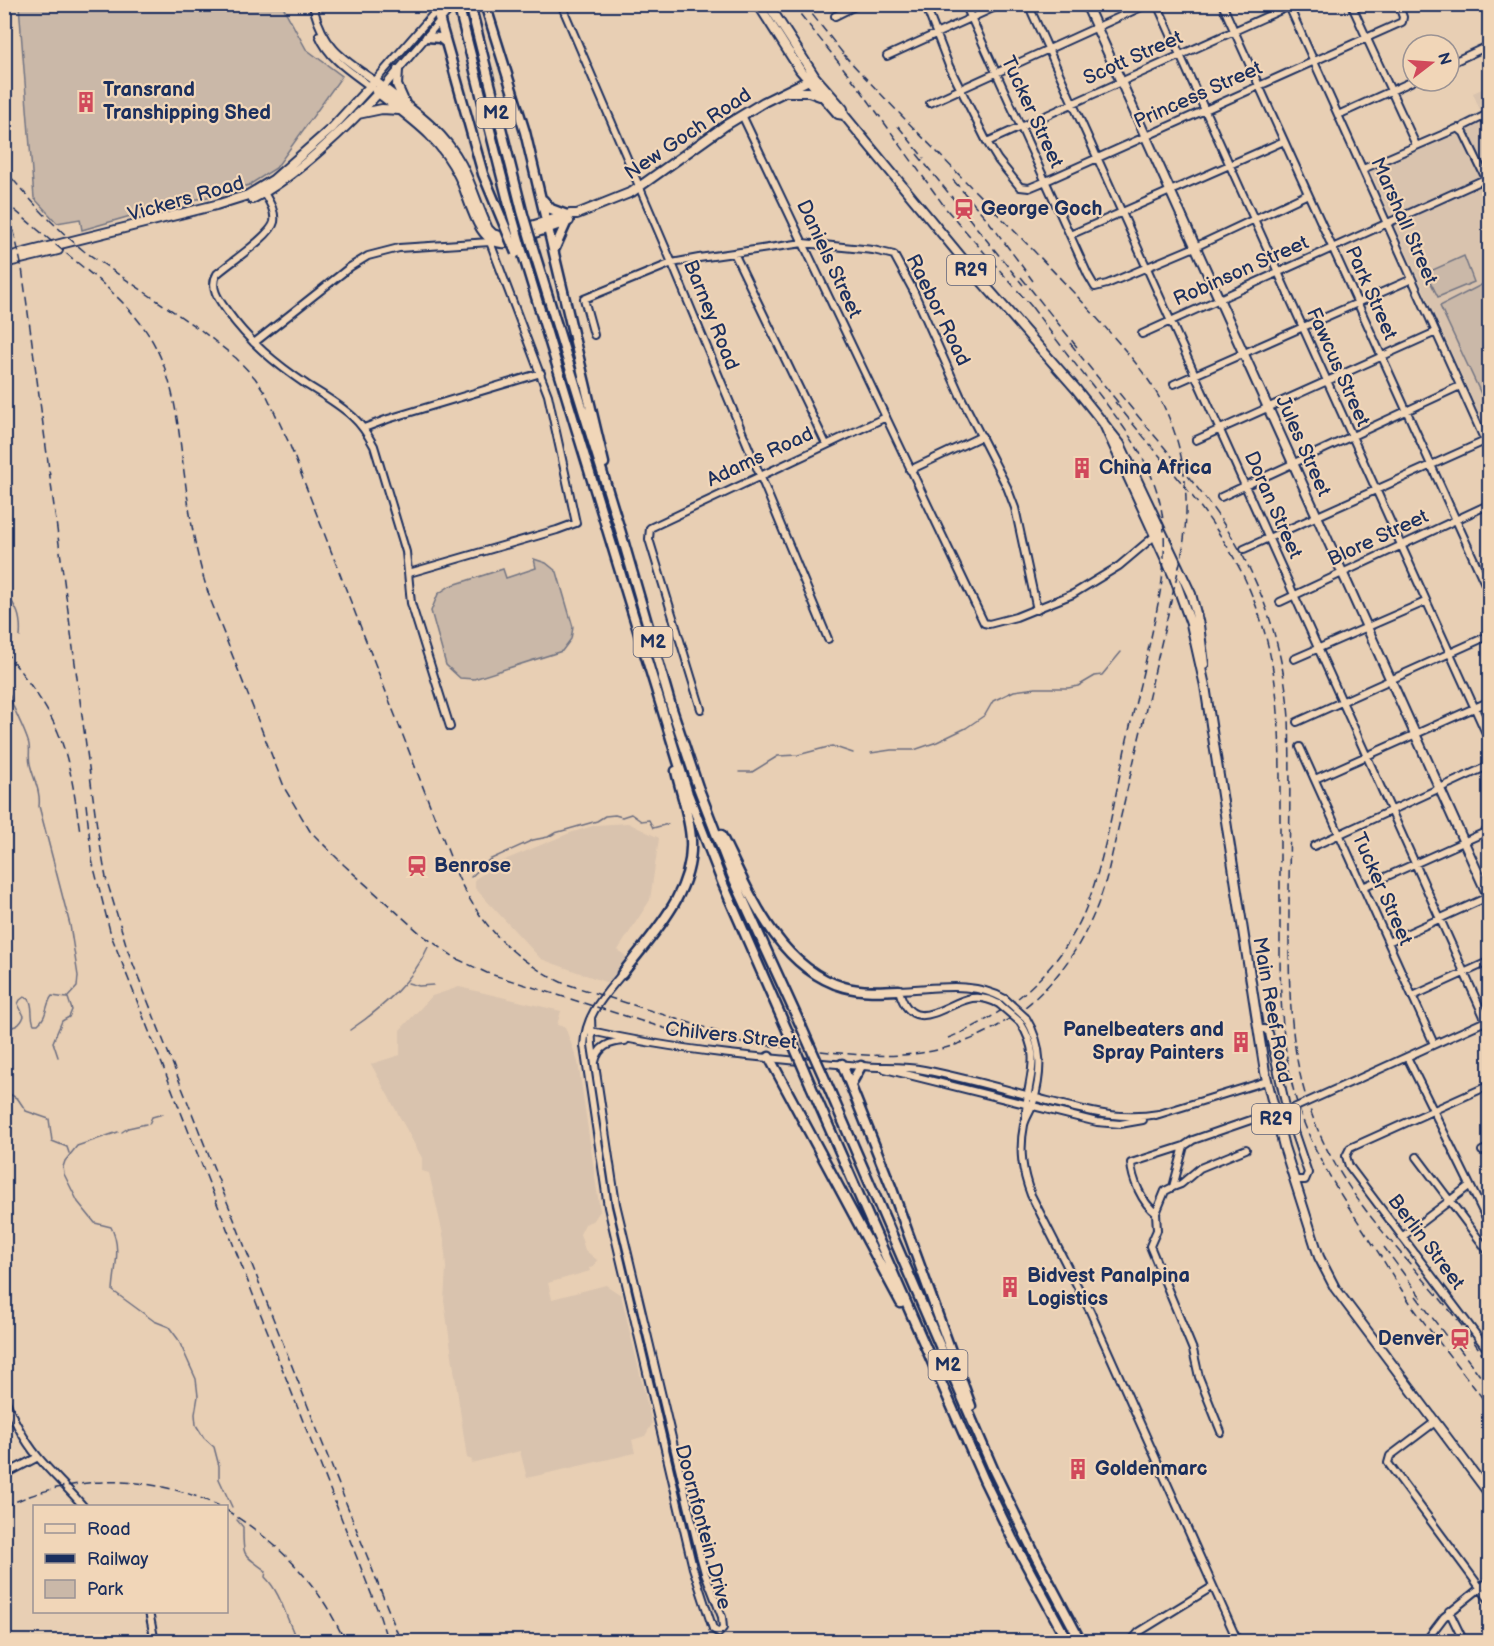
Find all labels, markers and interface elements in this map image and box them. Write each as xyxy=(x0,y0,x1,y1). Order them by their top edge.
street label: Scott Street xyxy=(1080,25,1186,91)
north arrow xyxy=(1401,33,1461,93)
text: N xyxy=(1433,51,1455,68)
street label: Tucker Street xyxy=(996,52,1068,172)
street label: Princess Street xyxy=(1130,56,1266,134)
place label: Transrand Transhipping Shed xyxy=(103,78,271,125)
street label: New Goch Road xyxy=(620,83,756,185)
building icon: Transrand Transhipping Shed xyxy=(74,90,98,114)
road number: M2 xyxy=(476,98,516,128)
street label: Marshall Street xyxy=(1365,154,1443,288)
street label: Vickers Road xyxy=(125,171,247,227)
street label: Daniels Street xyxy=(791,196,867,322)
station icon: George Goch xyxy=(952,197,976,221)
place label: George Goch xyxy=(981,197,1102,221)
street label: Robinson Street xyxy=(1170,230,1312,312)
street label: Park Street xyxy=(1340,242,1402,344)
street label: Raebor Road xyxy=(901,250,975,370)
road number: R29 xyxy=(947,255,995,285)
street label: Barney Road xyxy=(678,256,744,374)
street label: Fawcus Street xyxy=(1301,304,1375,430)
street label: Jules Street xyxy=(1270,392,1336,500)
street label: Adams Road xyxy=(703,422,817,492)
street label: Doran Street xyxy=(1239,448,1307,562)
building icon: China Africa xyxy=(1070,456,1094,480)
place label: China Africa xyxy=(1099,456,1212,480)
street label: Blore Street xyxy=(1324,504,1432,572)
road number: M2 xyxy=(634,627,672,657)
street label: Tucker Street xyxy=(1346,829,1418,949)
station icon: Benrose xyxy=(405,854,429,878)
place label: Benrose xyxy=(434,854,511,878)
street label: Main Reef Road xyxy=(1247,935,1297,1085)
street label: Chilvers Street xyxy=(664,1017,798,1055)
place label: Panelbeaters and Spray Painters xyxy=(1063,1018,1224,1065)
building icon: Panelbeaters and Spray Painters xyxy=(1229,1030,1253,1054)
road number: R29 xyxy=(1252,1104,1300,1134)
street label: Berlin Street xyxy=(1382,1190,1470,1294)
place label: Bidvest Panalpina Logistics xyxy=(1027,1264,1190,1311)
building icon: Bidvest Panalpina Logistics xyxy=(998,1275,1022,1299)
place label: Denver xyxy=(1378,1327,1444,1351)
station icon: Denver xyxy=(1448,1327,1472,1351)
road number: M2 xyxy=(928,1350,968,1380)
street label: Doornfontein Drive xyxy=(669,1442,737,1612)
building icon: Goldenmarc xyxy=(1066,1457,1090,1481)
place label: Goldenmarc xyxy=(1095,1457,1207,1481)
legend xyxy=(33,1505,228,1613)
text: Road xyxy=(87,1519,131,1540)
text: Railway xyxy=(87,1549,149,1570)
text: Park xyxy=(87,1579,123,1600)

